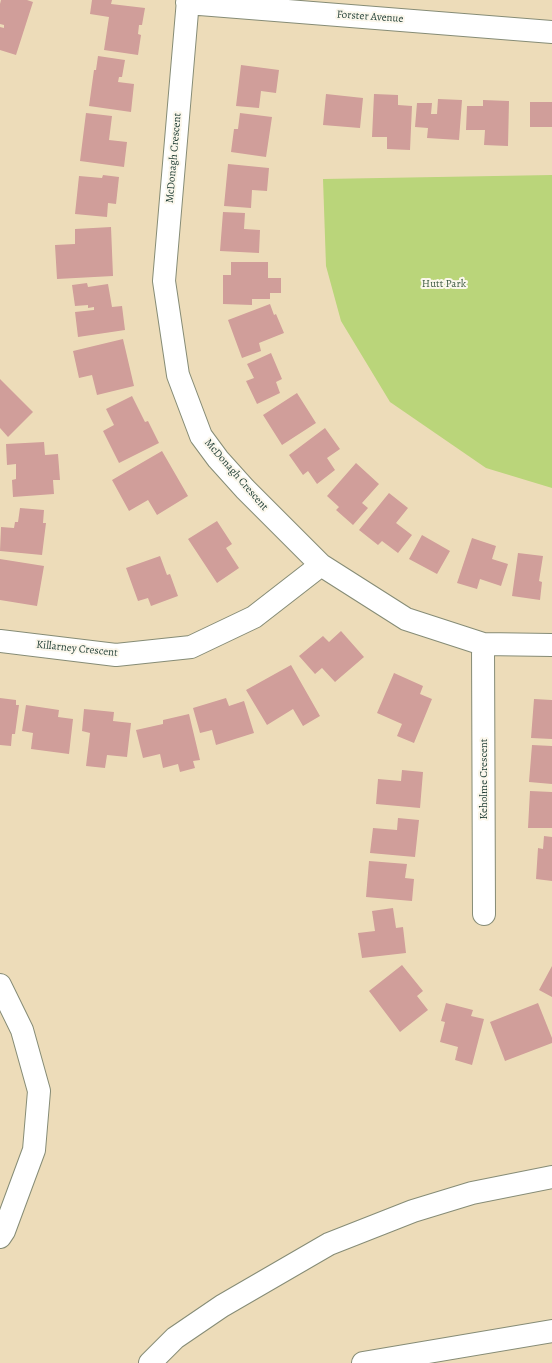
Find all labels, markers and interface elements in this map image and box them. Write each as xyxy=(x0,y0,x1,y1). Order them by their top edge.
street label: Forster Avenue xyxy=(336,8,404,26)
street label: McDonagh Crescent xyxy=(163,112,185,204)
park label: Hutt Park xyxy=(422,277,466,291)
street label: McDonagh Crescent xyxy=(201,436,271,514)
street label: Killarney Crescent xyxy=(36,638,118,660)
street label: Keholme Crescent xyxy=(477,738,491,820)

